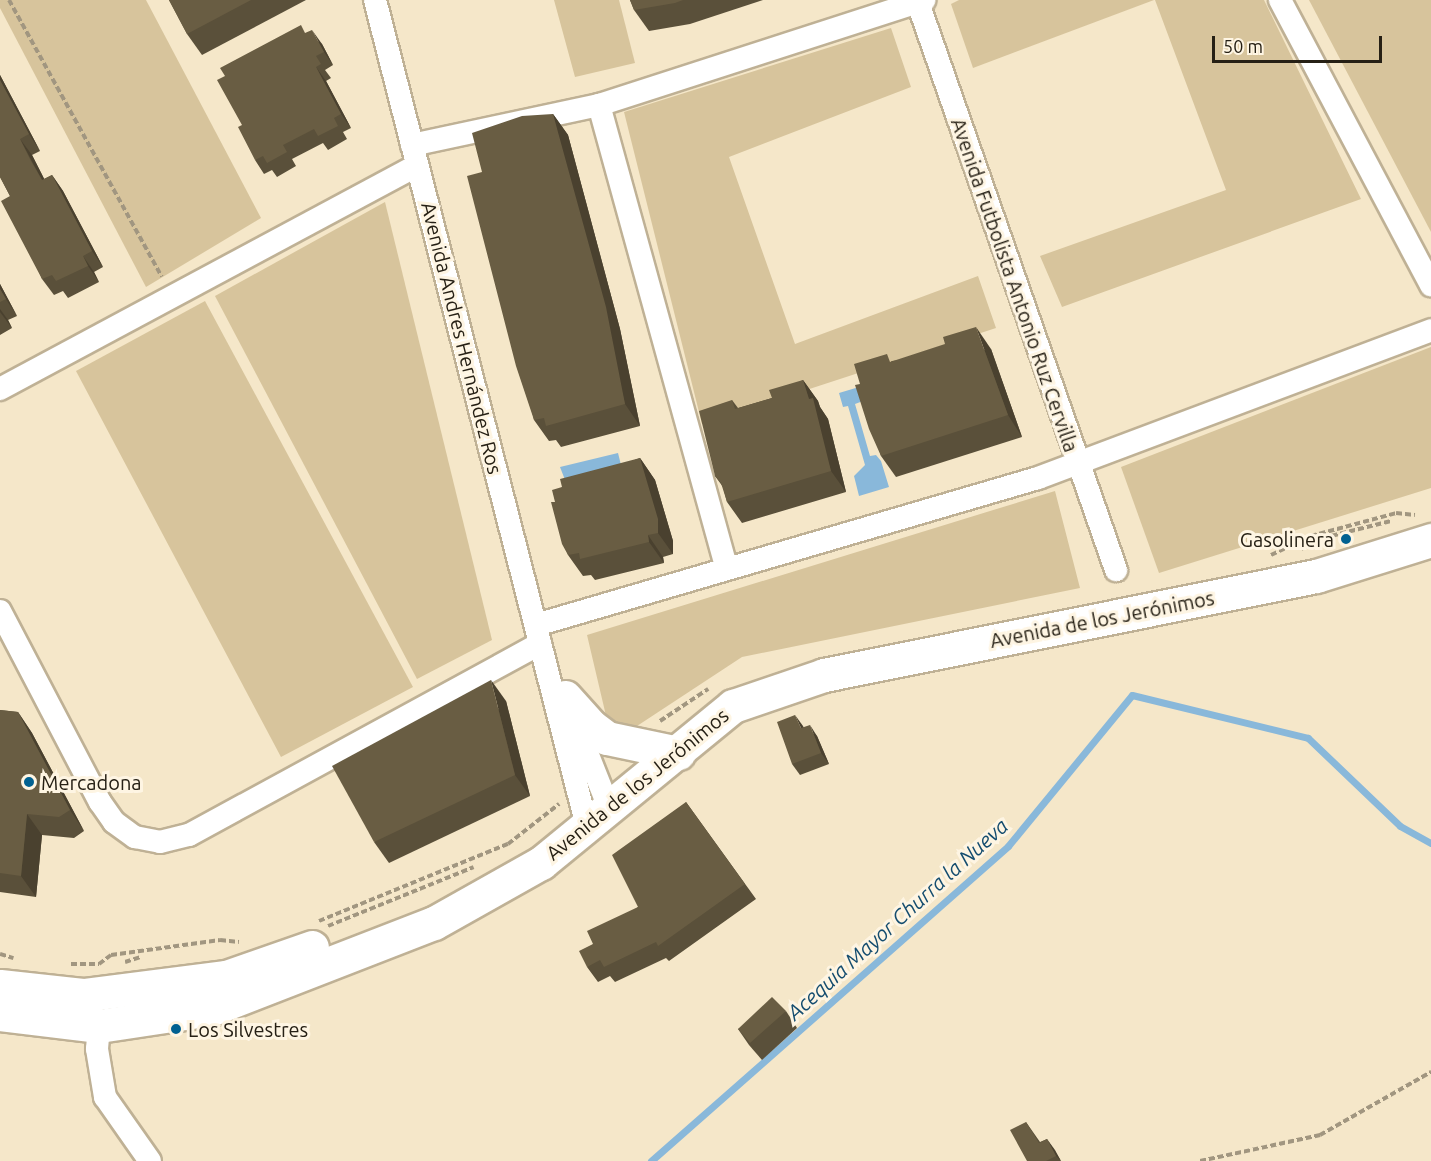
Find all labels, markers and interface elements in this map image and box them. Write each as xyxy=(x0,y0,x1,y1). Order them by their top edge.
scale bar xyxy=(1215,24,1384,62)
text: 50 m xyxy=(1223,36,1263,56)
street label: Avenida Futbolista Antonio Ruz Cervilla xyxy=(946,115,1084,455)
street label: Avenida Andres Hernández Ros xyxy=(417,200,507,476)
place label: Gasolinera xyxy=(1240,527,1334,551)
marker: Gasolinera xyxy=(1339,532,1353,546)
street label: Avenida de los Jerónimos xyxy=(988,585,1216,653)
street label: Avenida de los Jerónimos xyxy=(541,703,733,865)
place label: Mercadona xyxy=(41,770,142,794)
marker: Mercadona xyxy=(22,775,36,789)
water label: Acequia Mayor Churra la Nueva xyxy=(781,813,1013,1025)
place label: Los Silvestres xyxy=(188,1017,308,1041)
marker: Los Silvestres xyxy=(169,1022,183,1036)

